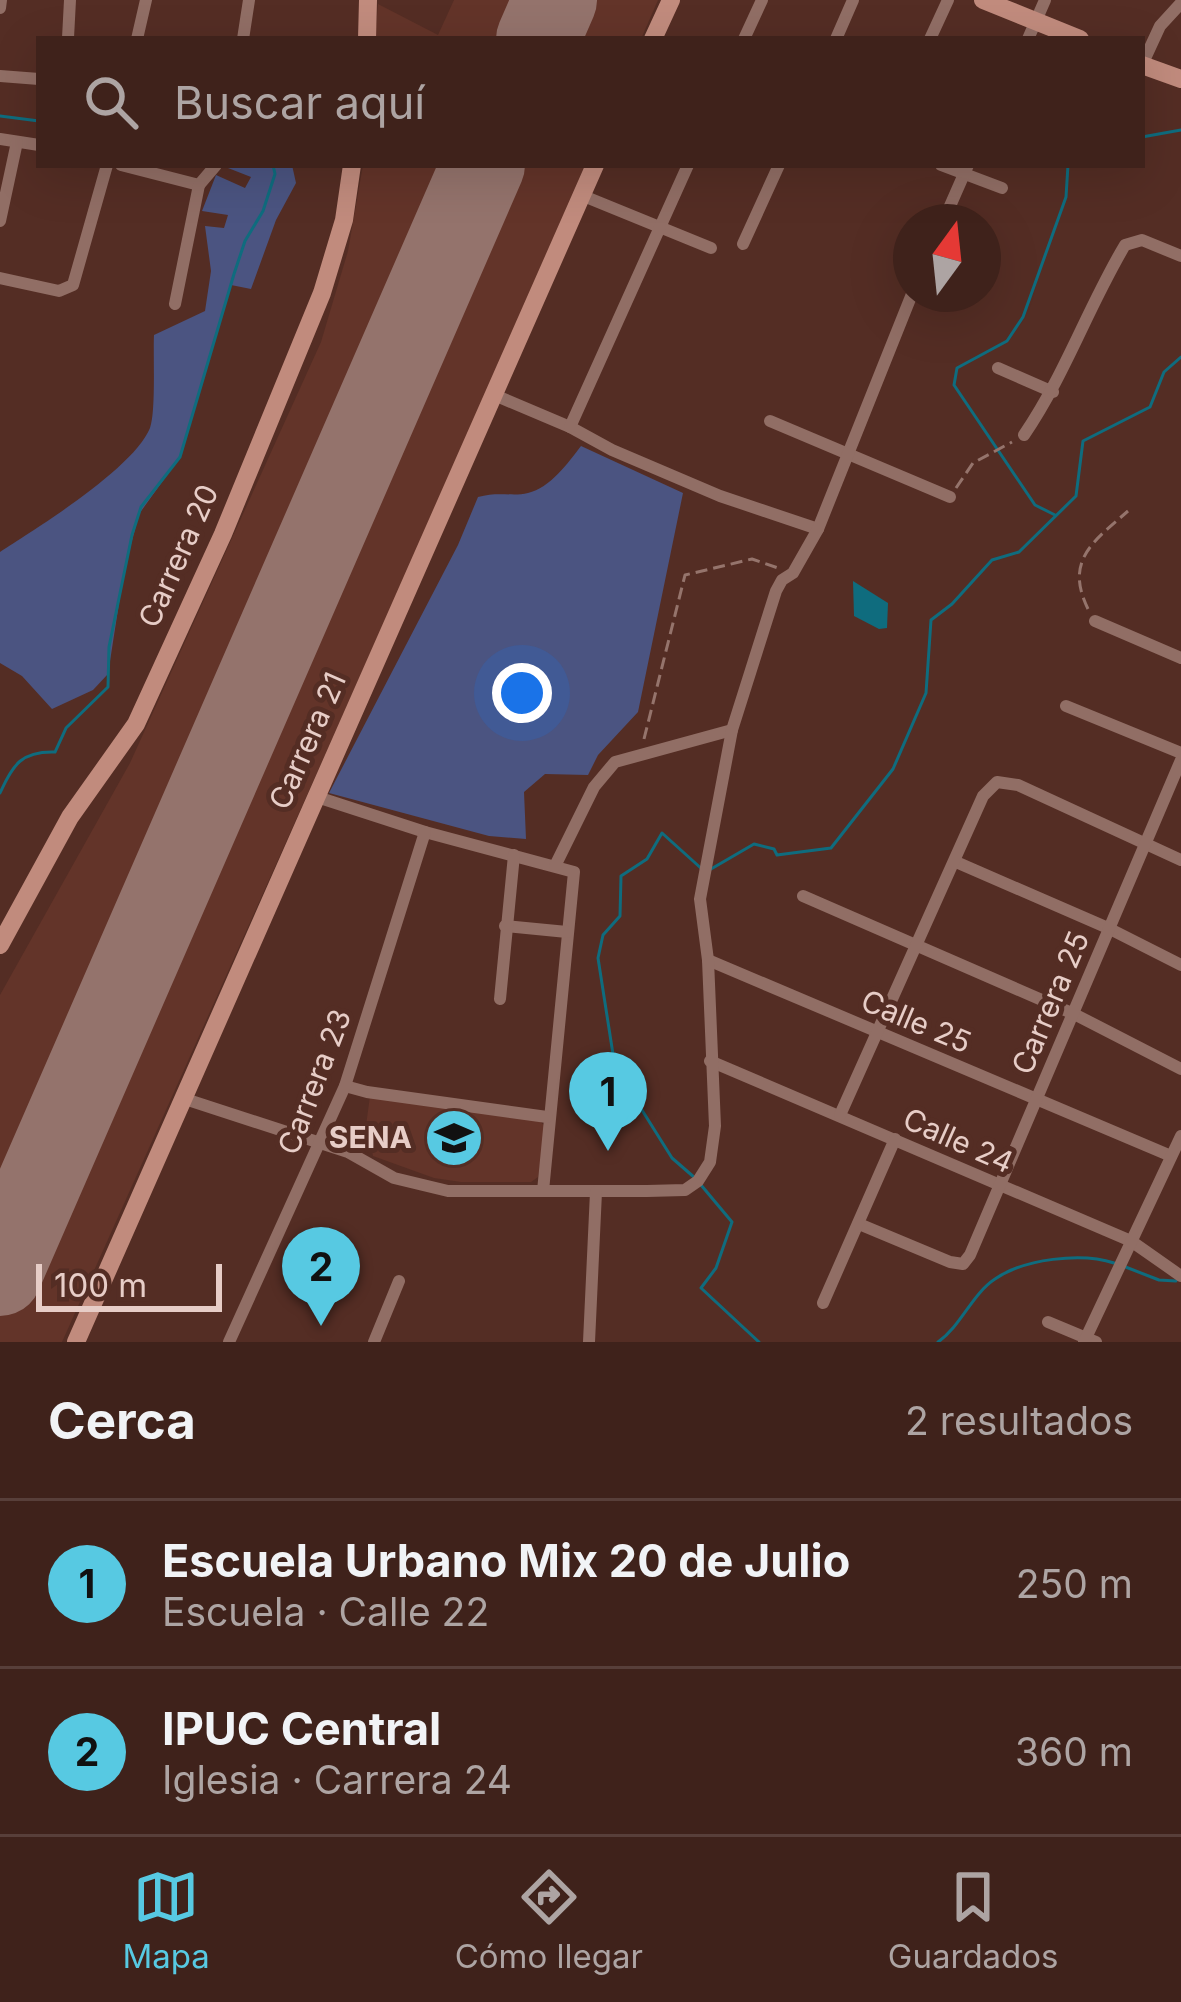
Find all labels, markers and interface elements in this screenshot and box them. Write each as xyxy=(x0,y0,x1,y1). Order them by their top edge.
search box xyxy=(36,36,1145,168)
icon: search xyxy=(78,69,144,135)
text: Buscar aquí xyxy=(174,75,425,130)
north arrow xyxy=(893,204,1001,312)
street label: Carrera 20 xyxy=(131,479,226,633)
your location xyxy=(492,663,552,723)
street label: Carrera 21 xyxy=(261,667,353,815)
street label: Carrera 25 xyxy=(1004,926,1096,1080)
street label: Calle 25 xyxy=(856,982,977,1060)
street label: Carrera 23 xyxy=(270,1004,358,1159)
pin: 1 xyxy=(569,1052,647,1151)
street label: Calle 24 xyxy=(898,1100,1019,1180)
school or university icon: SENA xyxy=(423,1107,485,1169)
place label: SENA xyxy=(329,1119,412,1155)
pin: 2 xyxy=(282,1227,360,1326)
scale bar xyxy=(36,1258,222,1311)
text: 100 m xyxy=(54,1265,147,1305)
text: Cerca xyxy=(48,1390,196,1451)
text: 2 resultados xyxy=(905,1397,1133,1444)
text: Escuela Urbano Mix 20 de Julio xyxy=(162,1533,850,1588)
text: 1 xyxy=(79,1560,95,1607)
text: 250 m xyxy=(1016,1560,1133,1607)
text: Escuela · Calle 22 xyxy=(162,1588,489,1635)
text: IPUC Central xyxy=(162,1701,441,1756)
text: 2 xyxy=(75,1728,99,1775)
text: 360 m xyxy=(1015,1728,1133,1775)
text: Iglesia · Carrera 24 xyxy=(162,1756,512,1803)
tab: Mapa xyxy=(122,1864,210,1976)
tab: Cómo llegar xyxy=(455,1864,643,1976)
tab: Guardados xyxy=(888,1864,1059,1976)

